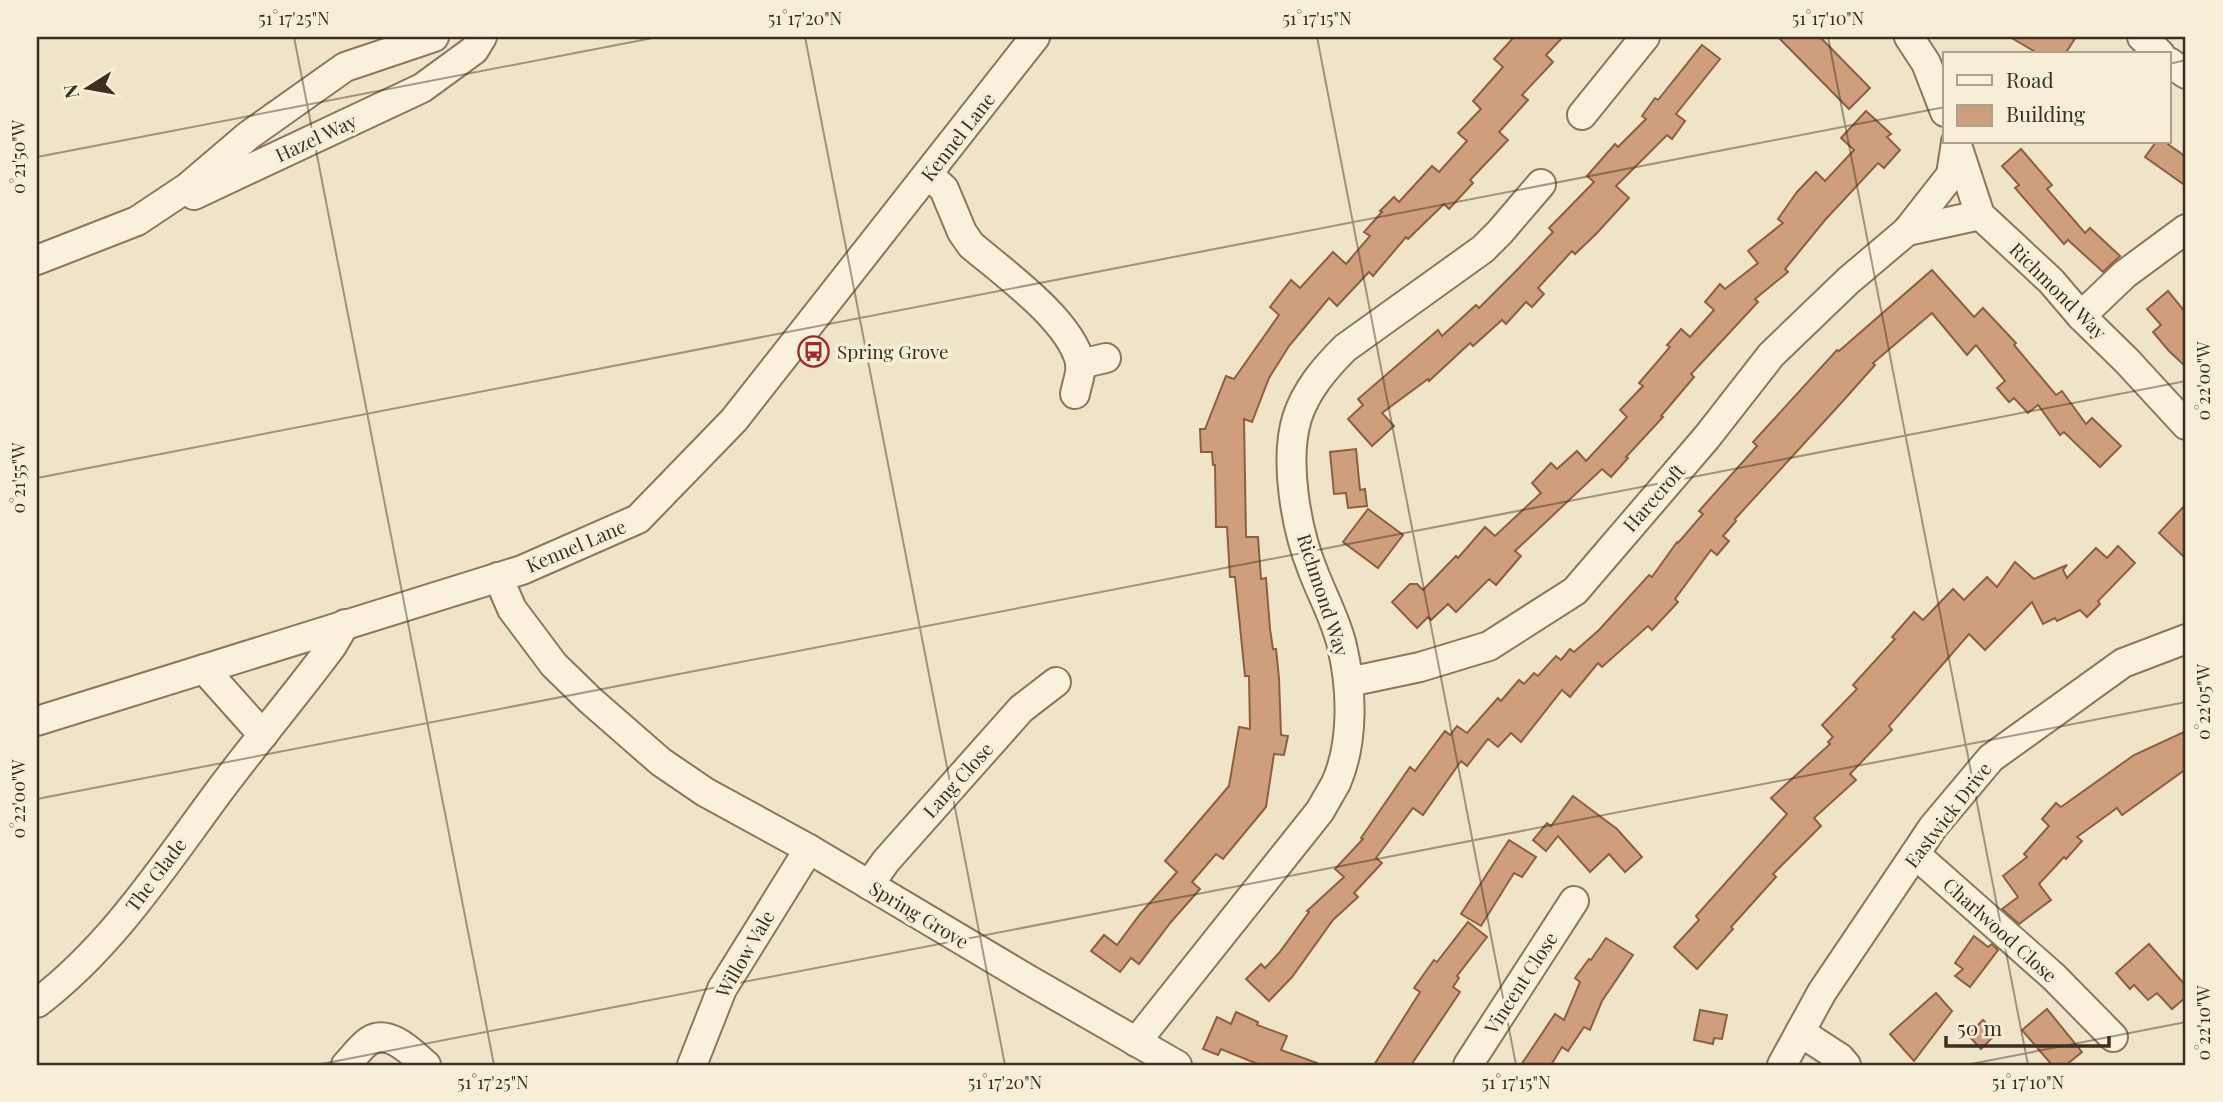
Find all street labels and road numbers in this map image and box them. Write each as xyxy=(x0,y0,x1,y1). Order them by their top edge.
street label: Kennel Lane xyxy=(914,87,1000,186)
street label: Hazel Way xyxy=(271,107,361,167)
street label: Richmond Way xyxy=(2005,236,2113,345)
street label: Harecroft xyxy=(1616,458,1690,537)
street label: Kennel Lane xyxy=(522,512,630,578)
street label: Richmond Way xyxy=(1292,530,1356,660)
street label: Lang Close xyxy=(916,736,998,823)
street label: Eastwick Drive xyxy=(1898,756,1997,872)
street label: The Glade xyxy=(119,832,191,917)
street label: Charlwood Close xyxy=(1938,871,2063,987)
street label: Spring Grove xyxy=(865,874,974,954)
street label: Willow Vale xyxy=(708,905,780,1003)
street label: Vincent Close xyxy=(1477,927,1563,1039)

